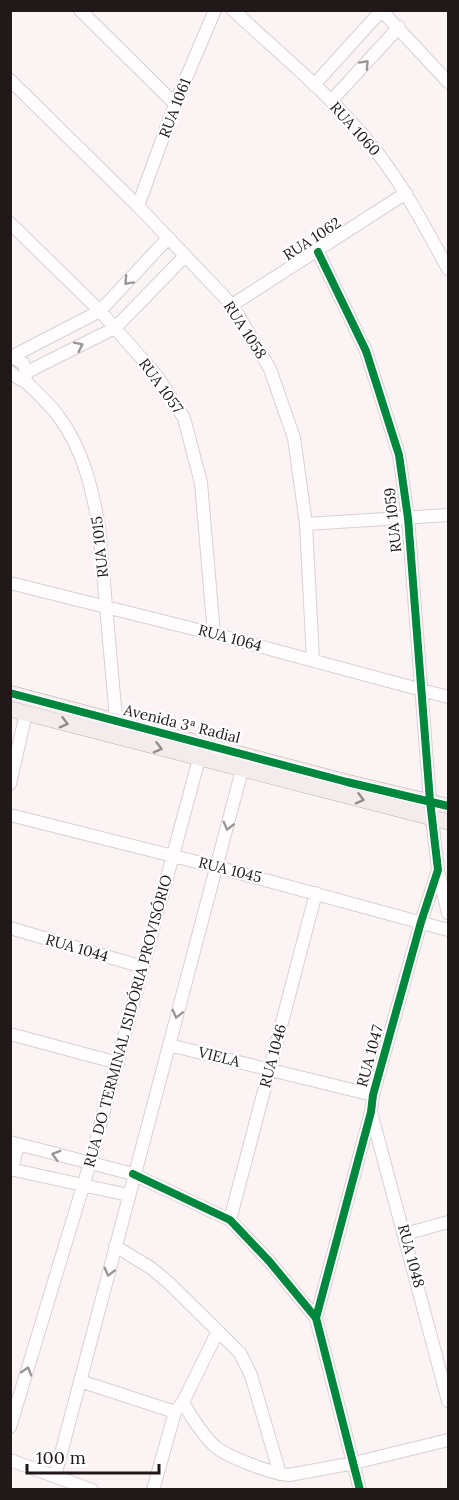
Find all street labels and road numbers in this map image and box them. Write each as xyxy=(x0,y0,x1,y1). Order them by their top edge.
street label: RUA 1061 xyxy=(154,75,195,140)
street label: RUA 1060 xyxy=(326,98,385,160)
street label: RUA 1062 xyxy=(279,213,344,264)
street label: RUA 1058 xyxy=(220,297,271,362)
street label: RUA 1057 xyxy=(135,354,188,417)
street label: RUA 1059 xyxy=(380,487,405,553)
street label: RUA 1015 xyxy=(87,515,112,579)
street label: RUA 1064 xyxy=(196,620,264,655)
street label: Avenida 3ª Radial xyxy=(121,700,242,747)
street label: RUA 1045 xyxy=(196,852,264,887)
street label: RUA DO TERMINAL ISIDÓRIA PROVISÓRIO xyxy=(79,872,176,1169)
street label: RUA 1044 xyxy=(43,929,111,966)
street label: RUA 1046 xyxy=(255,1022,290,1090)
street label: RUA 1047 xyxy=(352,1023,387,1089)
street label: VIELA xyxy=(195,1042,243,1071)
street label: RUA 1048 xyxy=(394,1222,429,1290)

